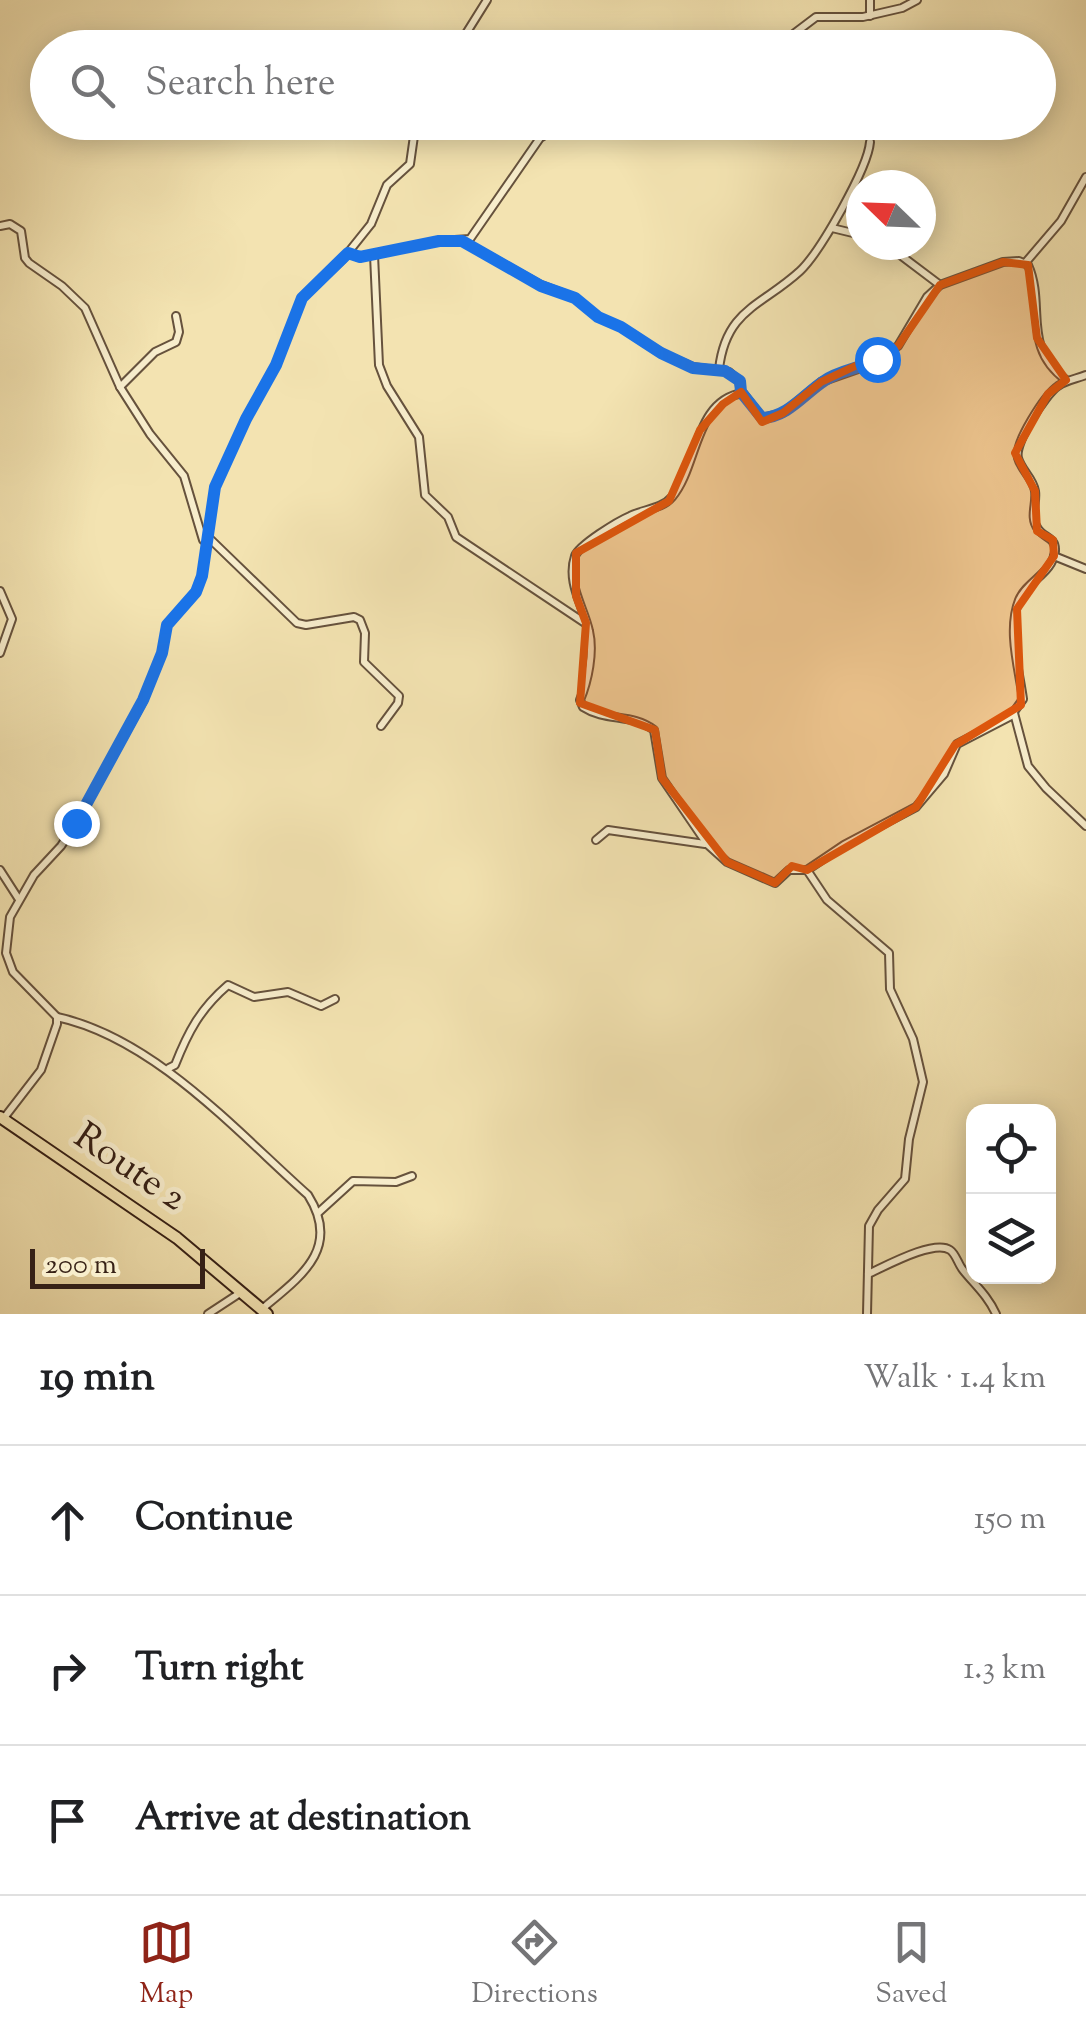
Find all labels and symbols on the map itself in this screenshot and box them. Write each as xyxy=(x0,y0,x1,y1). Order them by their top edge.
north arrow xyxy=(846,170,936,260)
route start xyxy=(855,337,901,383)
route end xyxy=(54,801,100,847)
street label: Route 2 xyxy=(62,1112,196,1227)
scale bar xyxy=(30,1244,205,1288)

